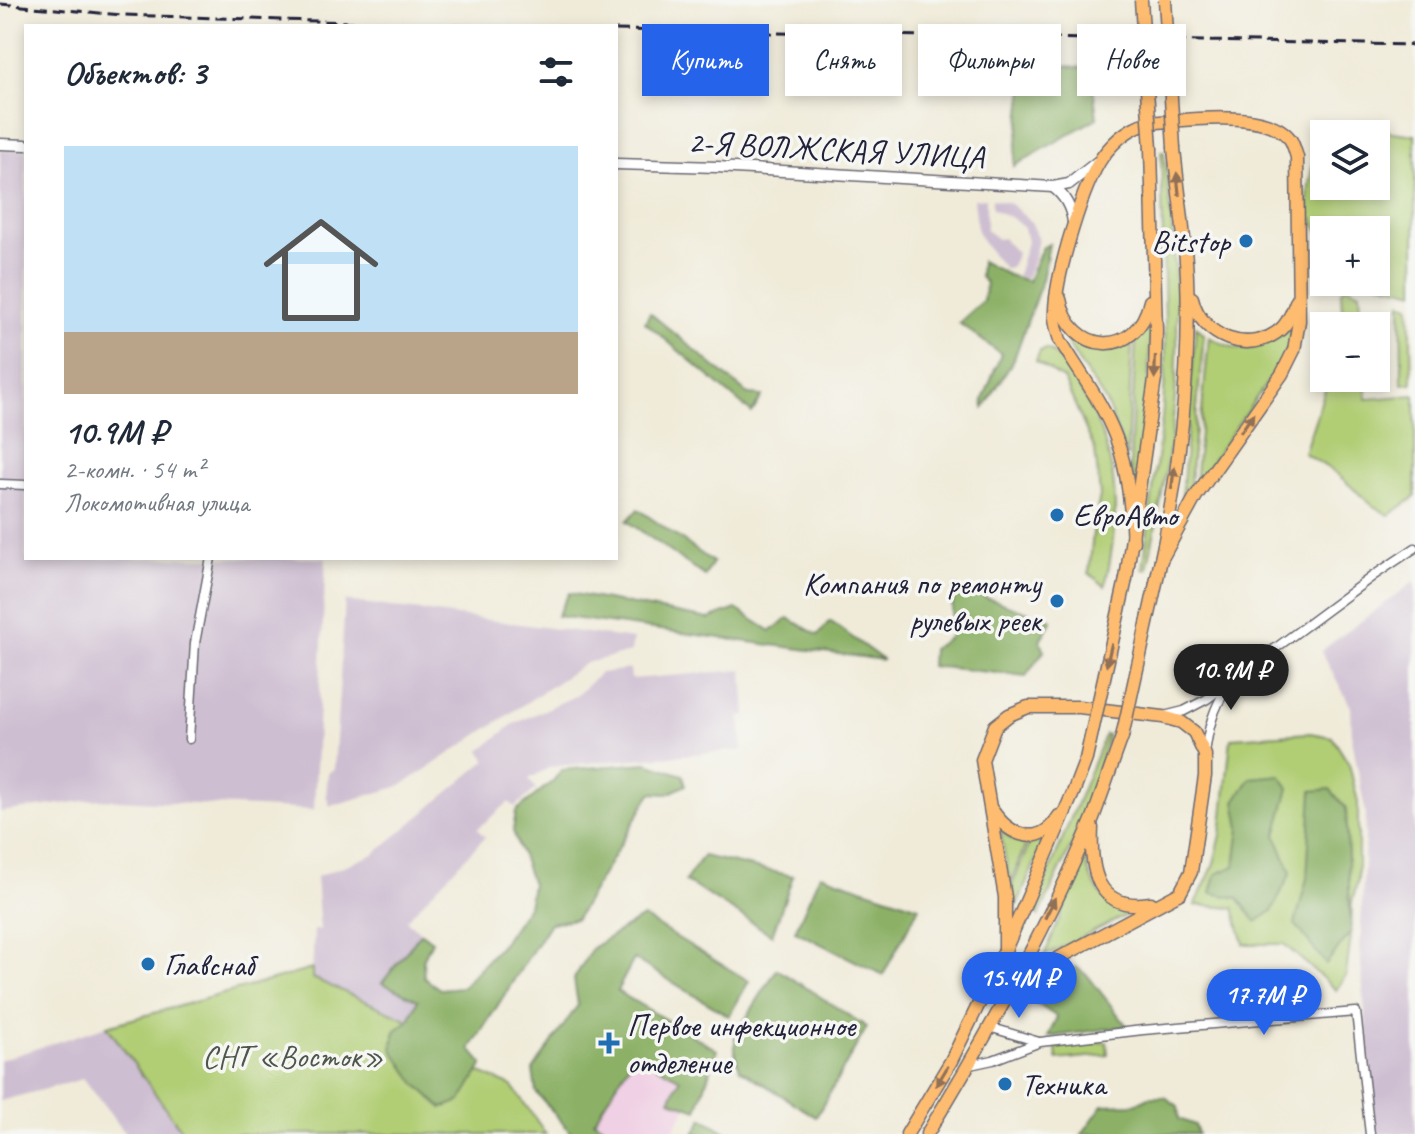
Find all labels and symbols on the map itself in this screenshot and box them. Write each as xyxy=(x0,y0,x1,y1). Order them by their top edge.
street label: 2-Я ВОЛЖСКАЯ УЛИЦА xyxy=(687,121,987,178)
one-way arrow xyxy=(1171,171,1184,196)
place label: Bitstop xyxy=(1152,221,1232,262)
marker: Bitstop xyxy=(1237,232,1255,250)
one-way arrow xyxy=(1149,355,1162,380)
one-way arrow xyxy=(1239,413,1254,434)
one-way arrow xyxy=(1167,465,1180,490)
place label: ЕвроАвто xyxy=(1073,495,1181,536)
marker: ЕвроАвто xyxy=(1048,506,1066,524)
place label: Компания по ремонту рулевых реек xyxy=(803,563,1043,641)
marker: Компания по ремонту рулевых реек xyxy=(1048,592,1066,610)
one-way arrow xyxy=(1102,643,1115,668)
pin: 10.9M ₽ xyxy=(1157,644,1305,712)
one-way arrow xyxy=(1044,897,1057,920)
place label: Главснаб xyxy=(164,944,259,985)
pin: 15.4M ₽ xyxy=(945,952,1093,1020)
marker: Главснаб xyxy=(139,955,157,973)
pin: 17.7M ₽ xyxy=(1190,969,1338,1037)
place label: Первое инфекционное отделение xyxy=(627,1005,858,1083)
marker: Первое инфекционное отделение xyxy=(598,1032,620,1054)
park label: СНТ «Восток» xyxy=(202,1036,384,1077)
place label: Техника xyxy=(1021,1064,1108,1105)
one-way arrow xyxy=(935,1065,949,1087)
marker: Техника xyxy=(996,1075,1014,1093)

